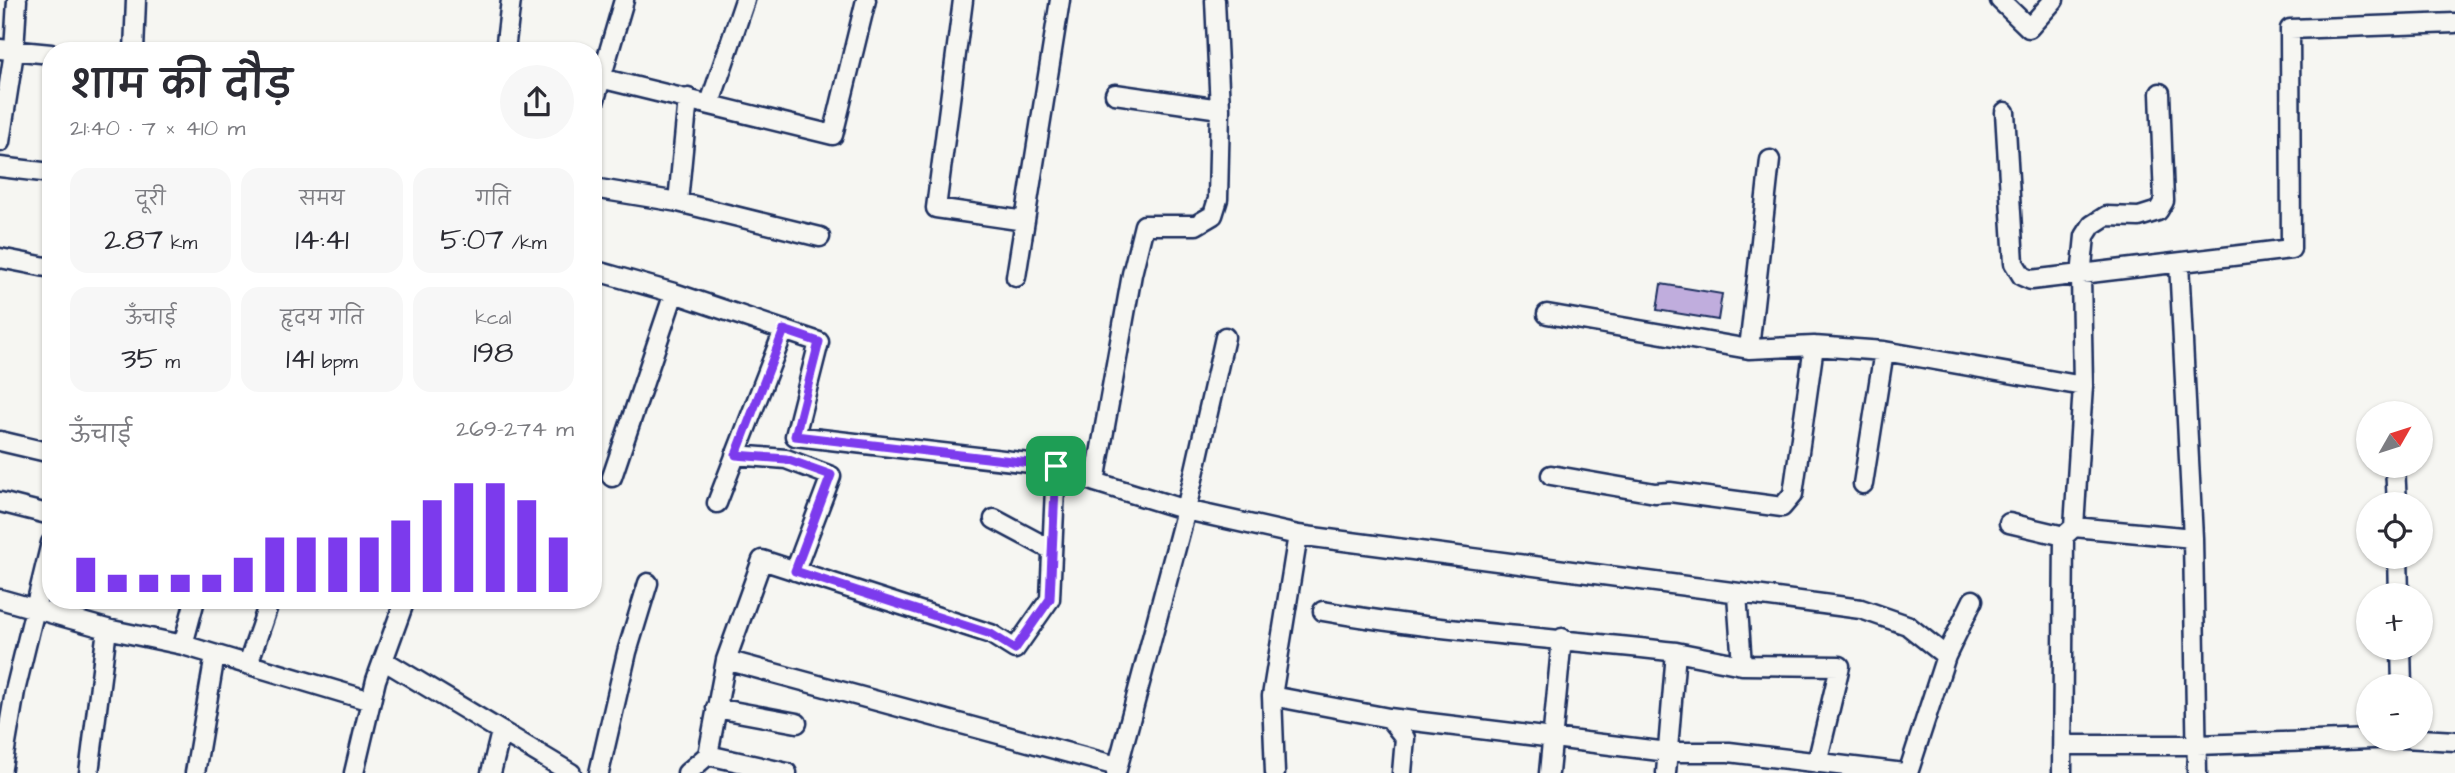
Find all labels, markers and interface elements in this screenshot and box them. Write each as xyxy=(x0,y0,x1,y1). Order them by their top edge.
text: शाम की दौड़ xyxy=(70,60,292,112)
button: share xyxy=(500,65,574,139)
text: 21:40 · 7 × 410 m xyxy=(70,112,245,144)
text: दूरी xyxy=(136,186,166,213)
text: समय xyxy=(299,186,345,213)
text: गति xyxy=(476,186,511,213)
text: 2.87 xyxy=(104,219,163,261)
text: 14:41 xyxy=(295,219,349,261)
text: 5:07 xyxy=(440,219,504,261)
text: km xyxy=(163,230,197,257)
text: /km xyxy=(504,230,547,257)
text: ऊँचाई xyxy=(125,305,176,332)
text: हृदय गति xyxy=(280,305,364,332)
text: kcal xyxy=(475,305,512,332)
text: 198 xyxy=(473,332,514,374)
text: 35 xyxy=(121,338,158,380)
text: 141 xyxy=(286,338,314,380)
text: m xyxy=(158,349,180,376)
text: bpm xyxy=(314,349,358,376)
north arrow xyxy=(2356,401,2432,478)
map controls xyxy=(2356,401,2433,751)
text: 269–274 m xyxy=(456,413,574,445)
text: ऊँचाई xyxy=(70,419,132,451)
pin xyxy=(1026,436,1086,496)
icon: arrive xyxy=(1037,447,1075,485)
button: locate xyxy=(2356,492,2433,569)
button: + xyxy=(2356,583,2433,660)
button: − xyxy=(2356,674,2433,751)

